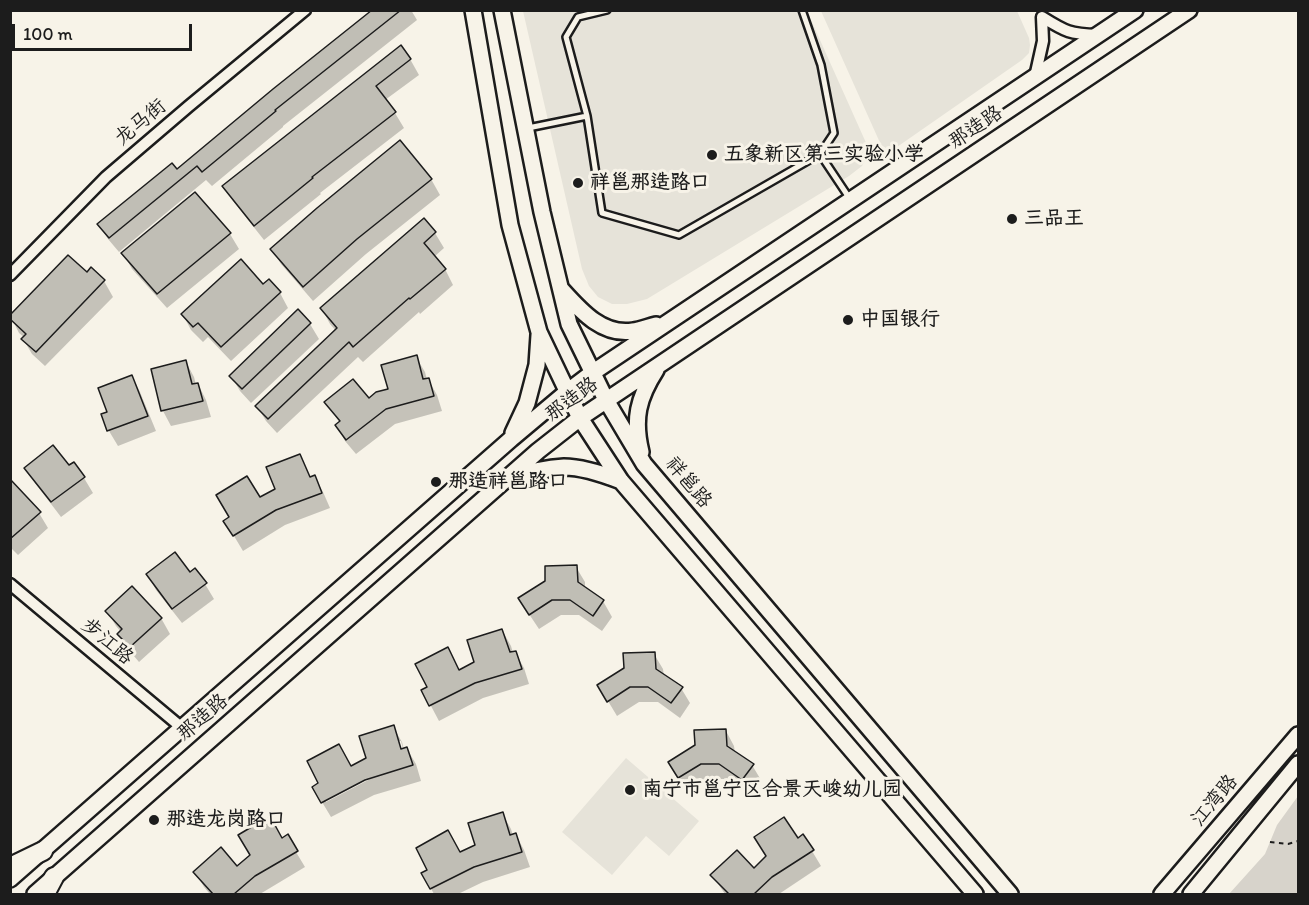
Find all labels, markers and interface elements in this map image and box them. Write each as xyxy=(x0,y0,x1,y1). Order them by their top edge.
scale bar xyxy=(15,12,195,50)
text: 100 m xyxy=(23,23,73,45)
street label: 龙马街 xyxy=(110,95,172,151)
street label: 那造路 xyxy=(944,101,1008,155)
place label: 五象新区第三实验小学 xyxy=(724,143,924,167)
marker: 五象新区第三实验小学 xyxy=(705,148,719,162)
place label: 祥邕那造路口 xyxy=(590,171,710,195)
marker: 祥邕那造路口 xyxy=(571,176,585,190)
place label: 三品王 xyxy=(1024,207,1084,231)
marker: 三品王 xyxy=(1005,212,1019,226)
place label: 中国银行 xyxy=(860,308,940,332)
marker: 中国银行 xyxy=(841,313,855,327)
street label: 那造路 xyxy=(541,372,603,428)
street label: 祥邕路 xyxy=(660,452,716,514)
place label: 那造祥邕路口 xyxy=(448,470,568,494)
marker: 那造祥邕路口 xyxy=(429,475,443,489)
street label: 步江路 xyxy=(76,614,138,670)
street label: 那造路 xyxy=(172,689,234,747)
street label: 江湾路 xyxy=(1187,770,1243,832)
place label: 南宁市邕宁区合景天峻幼儿园 xyxy=(642,778,902,802)
marker: 南宁市邕宁区合景天峻幼儿园 xyxy=(623,783,637,797)
place label: 那造龙岗路口 xyxy=(166,808,286,832)
marker: 那造龙岗路口 xyxy=(147,813,161,827)

